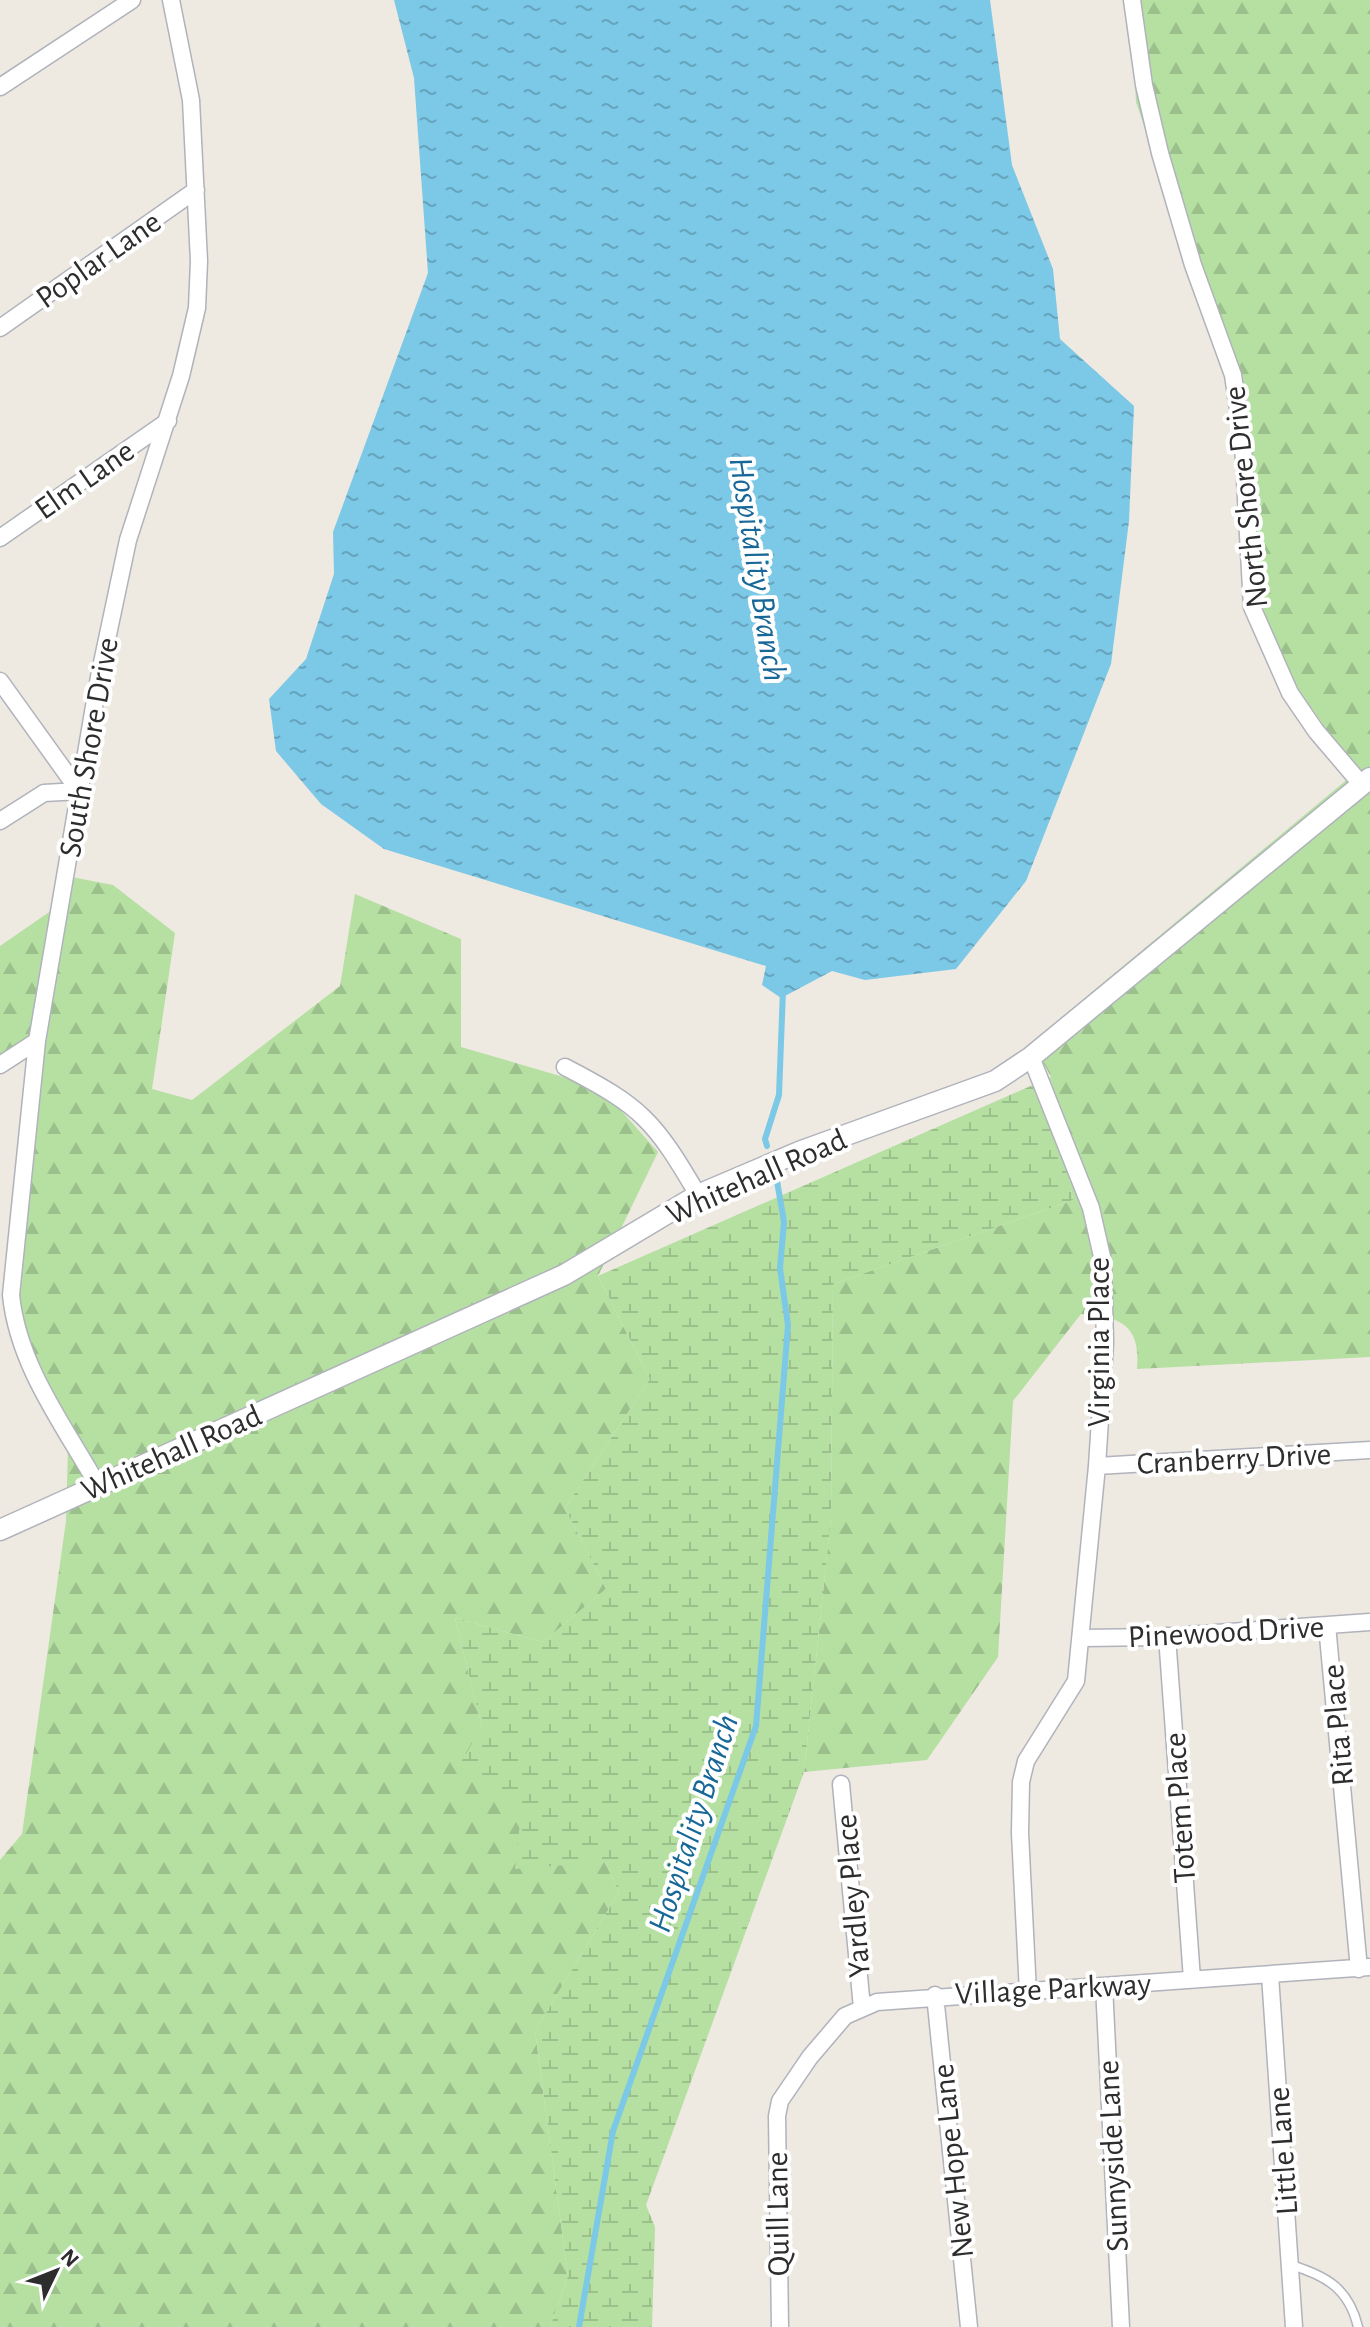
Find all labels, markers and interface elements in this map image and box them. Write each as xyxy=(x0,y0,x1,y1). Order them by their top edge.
street label: Poplar Lane xyxy=(30,205,167,314)
street label: North Shore Drive xyxy=(1218,384,1274,609)
street label: Elm Lane xyxy=(29,434,140,525)
water label: Hospitality Branch xyxy=(723,455,792,684)
street label: South Shore Drive xyxy=(54,635,124,859)
street label: Whitehall Road xyxy=(662,1123,851,1231)
street label: Virginia Place xyxy=(1083,1257,1115,1427)
street label: Whitehall Road xyxy=(77,1399,266,1507)
street label: Cranberry Drive xyxy=(1136,1438,1332,1480)
street label: Pinewood Drive xyxy=(1127,1611,1325,1653)
street label: Rita Place xyxy=(1317,1663,1359,1787)
water label: Hospitality Branch xyxy=(643,1711,745,1937)
street label: Totem Place xyxy=(1159,1731,1201,1884)
street label: Yardley Place xyxy=(830,1813,876,1979)
street label: Village Parkway xyxy=(954,1968,1152,2010)
street label: Sunnyside Lane xyxy=(1092,2059,1134,2253)
street label: New Hope Lane xyxy=(927,2062,979,2260)
street label: Little Lane xyxy=(1263,2086,1303,2216)
street label: Quill Lane xyxy=(761,2151,795,2277)
north arrow xyxy=(16,2231,96,2311)
text: N xyxy=(57,2245,83,2271)

